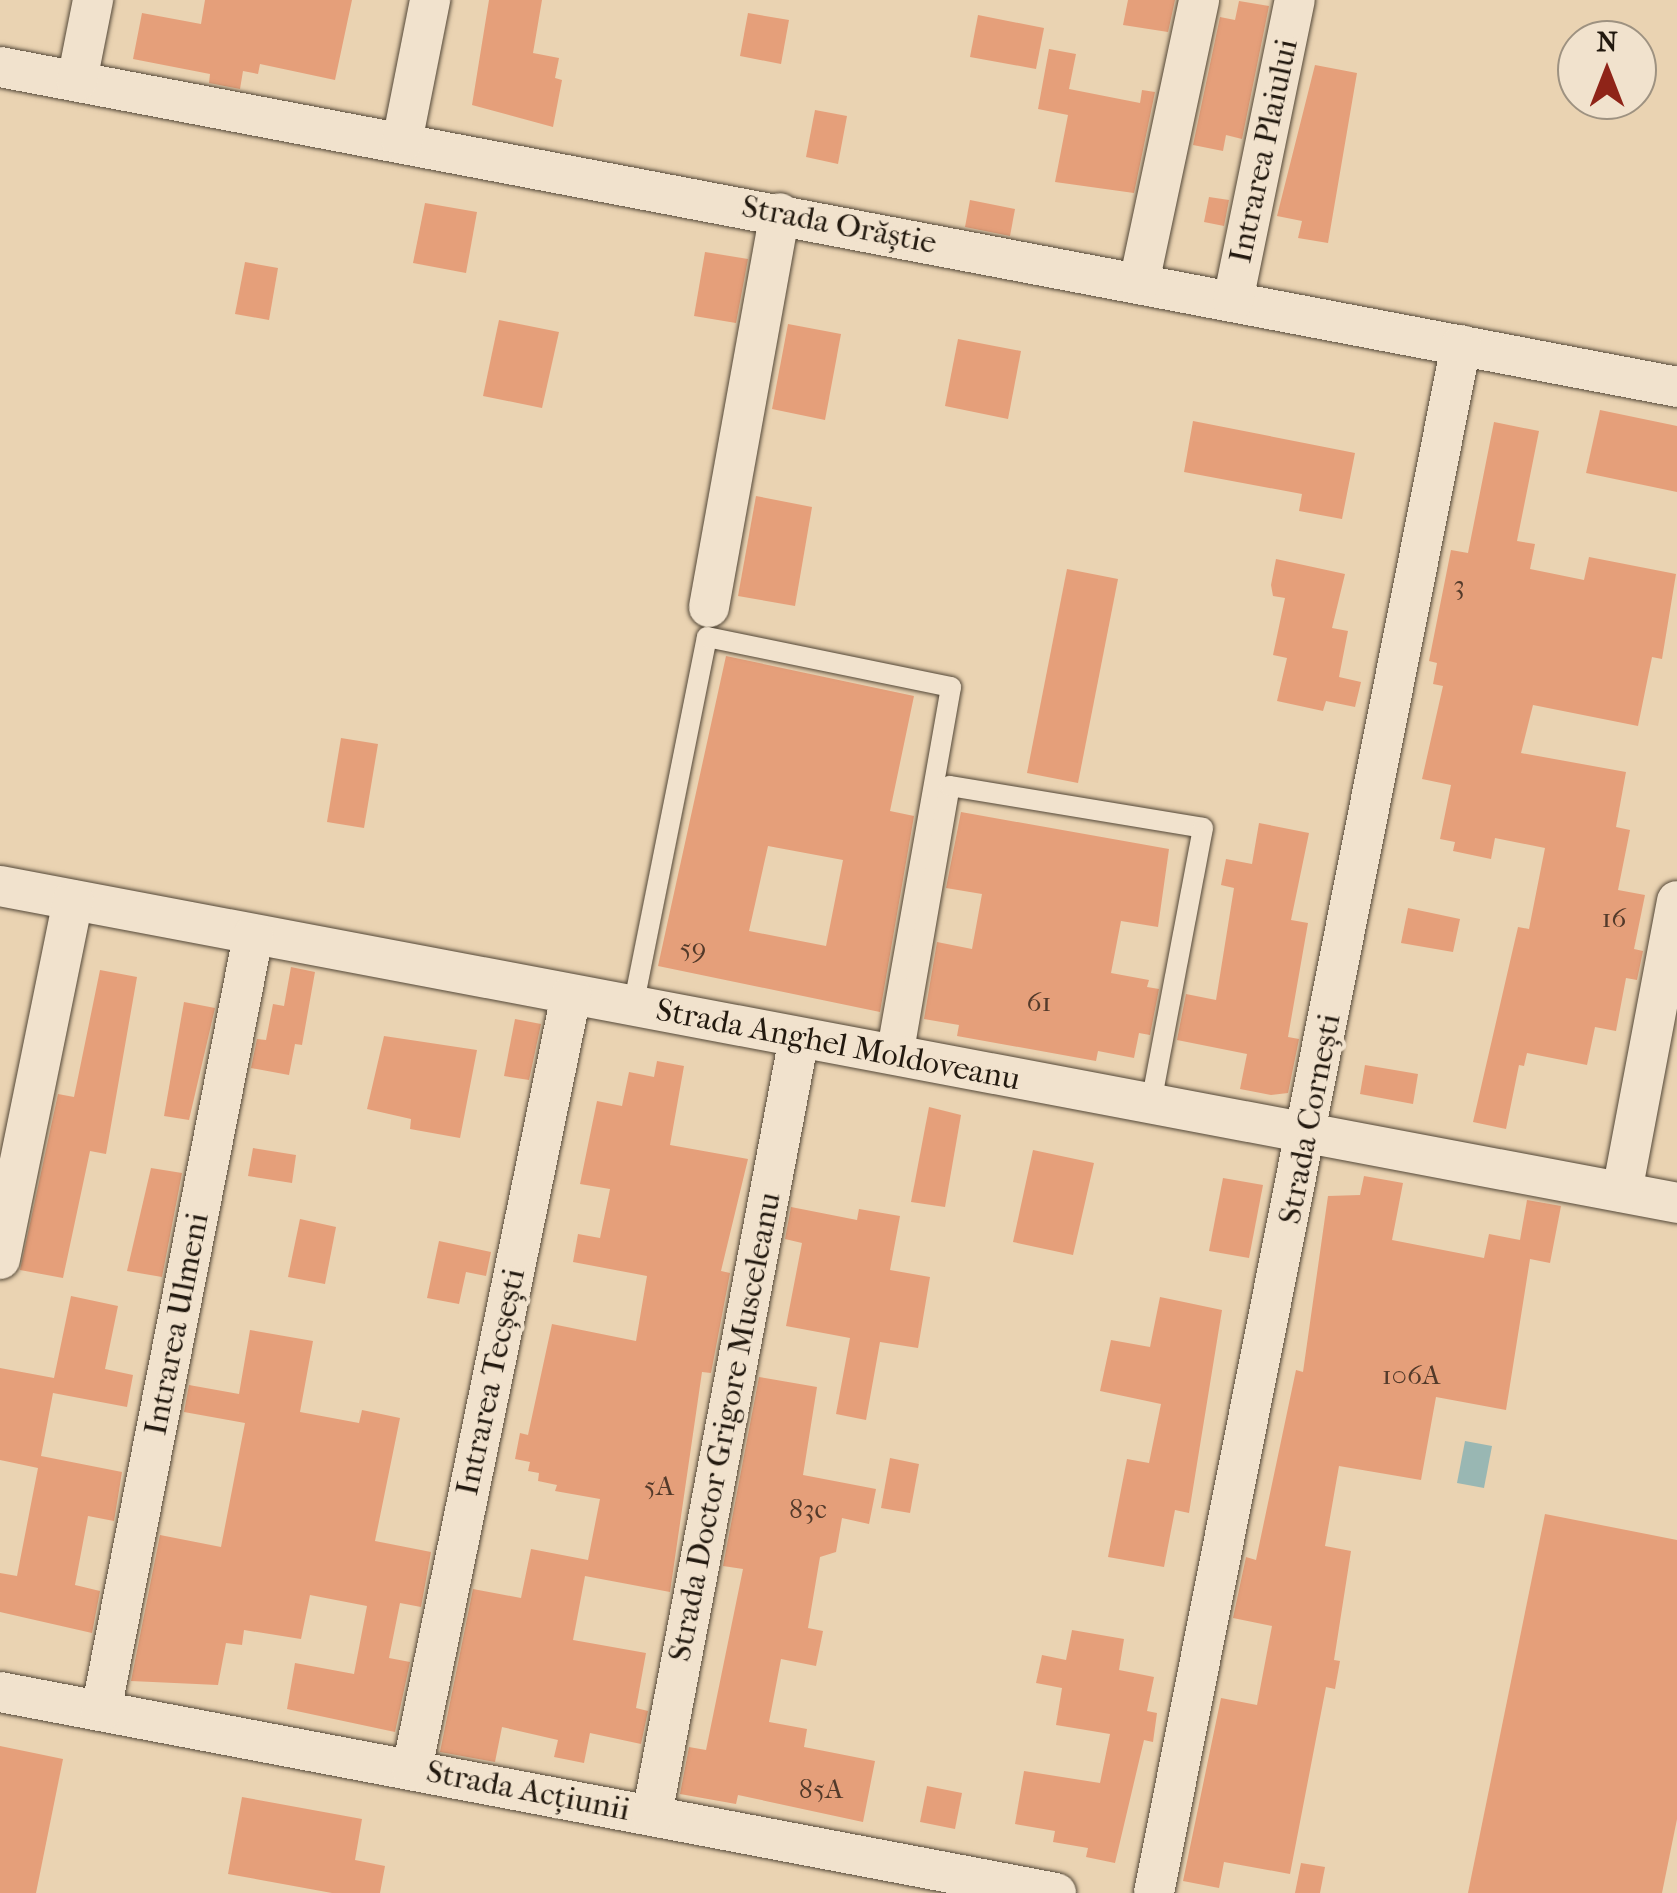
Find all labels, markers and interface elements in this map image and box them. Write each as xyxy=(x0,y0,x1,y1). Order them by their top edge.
north arrow xyxy=(1557,20,1657,120)
text: N xyxy=(1596,25,1618,58)
street label: Intrarea Plaiului xyxy=(1222,35,1306,267)
street label: Strada Orăștie xyxy=(738,187,940,263)
house number: 3 xyxy=(1453,568,1465,602)
house number: 16 xyxy=(1601,901,1627,935)
house number: 59 xyxy=(680,931,706,965)
house number: 61 xyxy=(1026,985,1052,1019)
street label: Strada Anghel Moldoveanu xyxy=(653,991,1023,1099)
street label: Strada Cornești xyxy=(1271,1011,1349,1227)
street label: Strada Doctor Grigore Musceleanu xyxy=(661,1189,789,1665)
street label: Intrarea Ulmeni xyxy=(137,1210,217,1438)
street label: Intrarea Tecșești xyxy=(448,1265,534,1499)
house number: 106A xyxy=(1382,1358,1440,1392)
house number: 5A xyxy=(644,1469,674,1503)
house number: 83c xyxy=(789,1492,827,1526)
street label: Strada Acțiunii xyxy=(423,1752,633,1830)
house number: 85A xyxy=(799,1772,843,1806)

